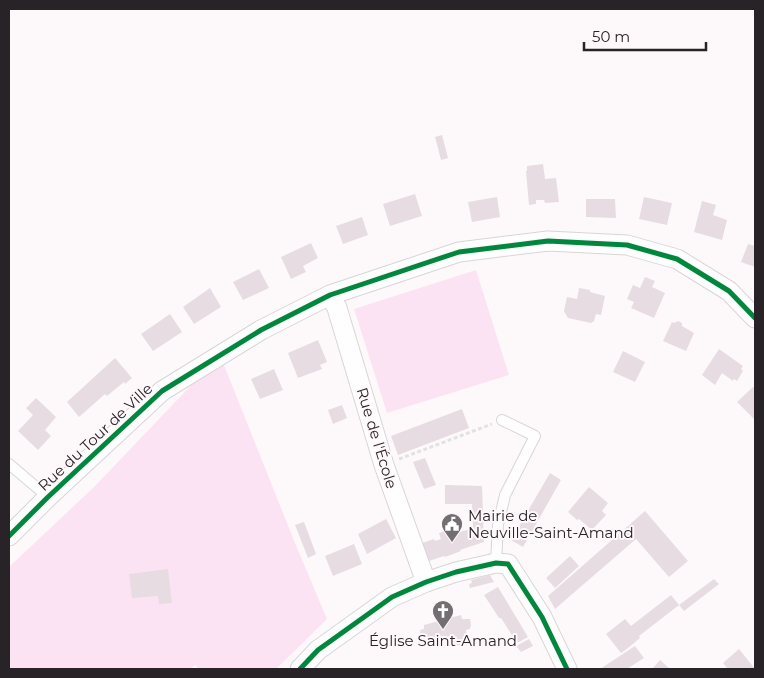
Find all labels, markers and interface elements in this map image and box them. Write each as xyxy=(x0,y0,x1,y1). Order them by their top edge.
scale bar xyxy=(584,20,706,52)
text: 50 m xyxy=(592,27,630,46)
street label: Rue du Tour de Ville xyxy=(34,379,156,495)
street label: Rue de l'École xyxy=(353,385,401,491)
place label: Mairie de Neuville-Saint-Amand xyxy=(468,506,634,542)
public building icon: Mairie de Neuville-Saint-Amand xyxy=(440,512,464,543)
church icon: Église Saint-Amand xyxy=(431,599,455,630)
place label: Église Saint-Amand xyxy=(369,631,517,650)

